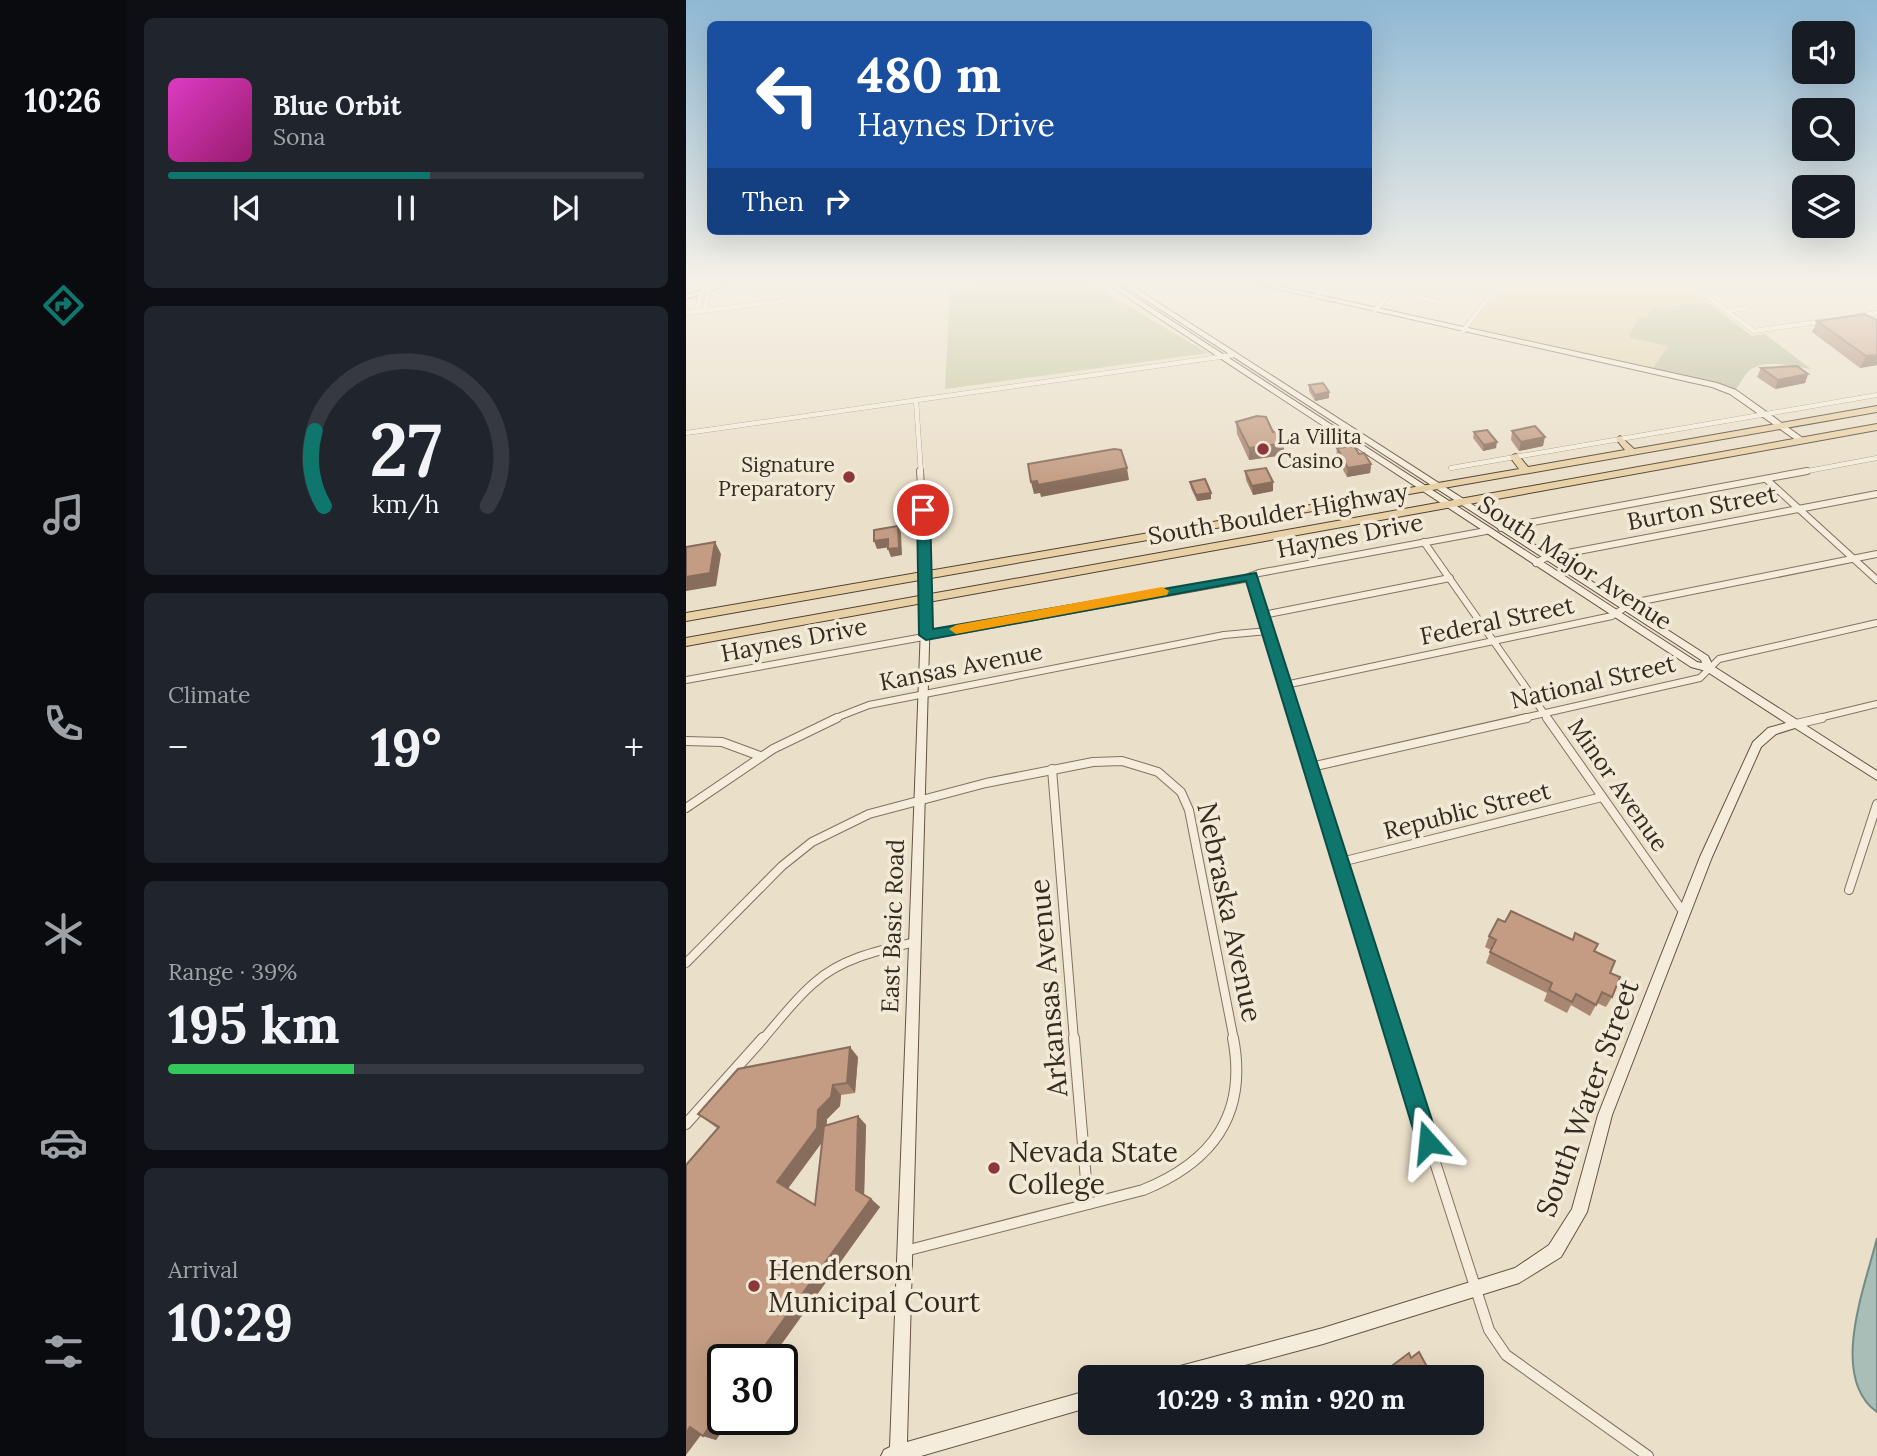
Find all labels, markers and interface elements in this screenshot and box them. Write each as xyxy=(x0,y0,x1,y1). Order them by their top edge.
map controls xyxy=(1792,21,1855,238)
button: sound xyxy=(1792,21,1855,84)
text: 480 m xyxy=(857,43,1001,105)
icon: left xyxy=(742,49,833,140)
text: 10:26 xyxy=(25,80,101,121)
text: Blue Orbit xyxy=(273,89,401,122)
button: search xyxy=(1792,98,1855,161)
text: Haynes Drive xyxy=(857,104,1055,145)
text: Sona xyxy=(273,122,325,151)
button: layers xyxy=(1792,175,1855,238)
icon: right xyxy=(818,182,856,220)
text: Then xyxy=(742,185,804,218)
icon: previous xyxy=(228,189,266,227)
icon: pause xyxy=(387,189,425,227)
icon: next xyxy=(546,189,584,227)
icon: directions xyxy=(39,281,88,330)
text: 27 xyxy=(370,404,442,497)
place label: La Villita Casino xyxy=(1277,423,1362,474)
marker: La Villita Casino xyxy=(1255,441,1271,457)
place label: Signature Preparatory xyxy=(718,451,835,502)
marker: Signature Preparatory xyxy=(841,469,857,485)
street label: South Boulder Highway xyxy=(1146,475,1410,552)
street label: Burton Street xyxy=(1624,478,1780,537)
pin xyxy=(893,480,953,540)
text: km/h xyxy=(372,488,440,520)
street label: South Major Avenue xyxy=(1473,488,1678,637)
icon: music xyxy=(39,490,88,539)
icon: arrive xyxy=(904,491,942,529)
street label: Haynes Drive xyxy=(1274,506,1426,565)
street label: Federal Street xyxy=(1417,589,1577,652)
street label: Haynes Drive xyxy=(718,610,870,669)
street label: Kansas Avenue xyxy=(877,635,1045,698)
street label: National Street xyxy=(1507,647,1679,716)
text: Climate xyxy=(168,680,250,709)
icon: phone xyxy=(39,699,88,748)
street label: Minor Avenue xyxy=(1561,712,1676,857)
text: 19° xyxy=(371,714,441,780)
text: − xyxy=(168,723,188,771)
text: + xyxy=(624,723,644,771)
street label: Republic Street xyxy=(1380,775,1554,846)
street label: Nebraska Avenue xyxy=(1189,799,1271,1025)
street label: East Basic Road xyxy=(874,839,911,1013)
street label: Arkansas Avenue xyxy=(1021,877,1076,1100)
icon: climate xyxy=(39,909,88,958)
text: Range · 39% xyxy=(168,957,297,986)
street label: South Water Street xyxy=(1527,974,1647,1222)
text: 195 km xyxy=(168,991,340,1057)
position arrow xyxy=(1391,1105,1465,1179)
icon: car xyxy=(39,1118,88,1167)
place label: Nevada State College xyxy=(1008,1134,1178,1202)
marker: Nevada State College xyxy=(986,1160,1002,1176)
place label: Henderson Municipal Court xyxy=(768,1252,980,1320)
text: Arrival xyxy=(168,1255,238,1284)
marker: Henderson Municipal Court xyxy=(746,1278,762,1294)
text: 10:29 xyxy=(168,1289,293,1355)
icon: filters xyxy=(39,1327,88,1376)
speed limit sign: 30 xyxy=(707,1344,798,1435)
text: 10:29 · 3 min · 920 m xyxy=(1157,1383,1405,1416)

